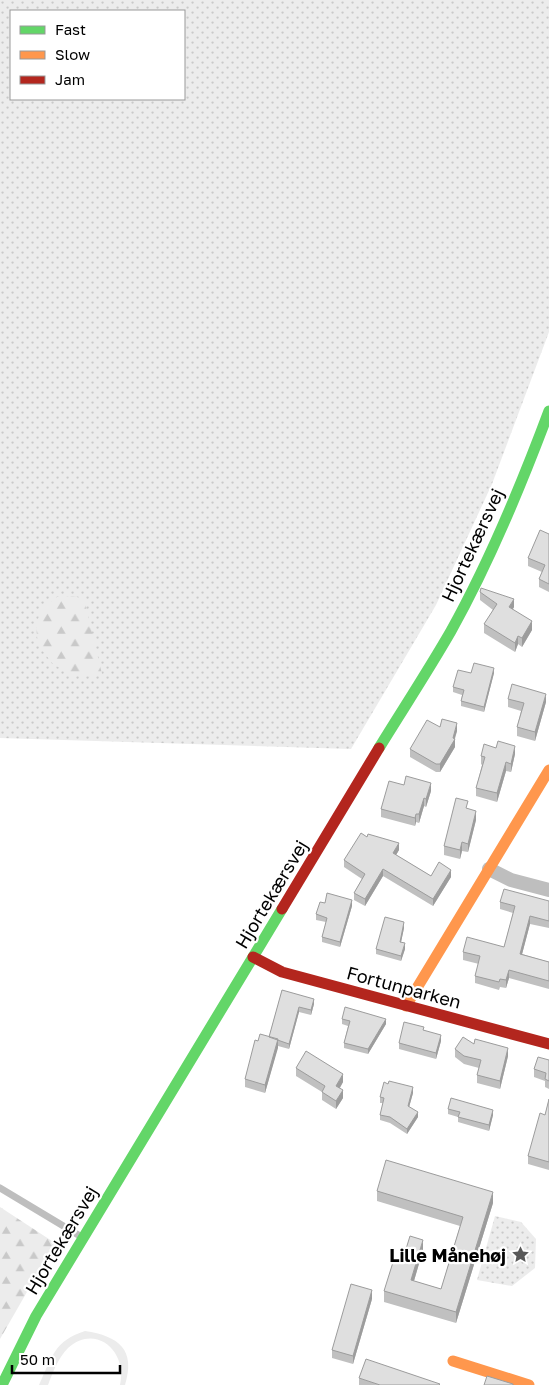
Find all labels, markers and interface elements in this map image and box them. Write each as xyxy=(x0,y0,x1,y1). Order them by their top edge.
legend xyxy=(10,10,185,100)
text: Fast xyxy=(55,20,86,38)
text: Slow xyxy=(55,45,90,63)
text: Jam xyxy=(55,70,85,88)
street label: Hjortekærsvej xyxy=(436,485,508,605)
street label: Hjortekærsvej xyxy=(230,836,312,952)
street label: Fortunparken xyxy=(344,961,464,1013)
street label: Hjortekærsvej xyxy=(20,1182,102,1298)
place label: Lille Månehøj xyxy=(389,1244,506,1266)
place icon: Lille Månehøj xyxy=(510,1245,530,1265)
scale bar xyxy=(12,1342,120,1374)
text: 50 m xyxy=(20,1350,55,1368)

